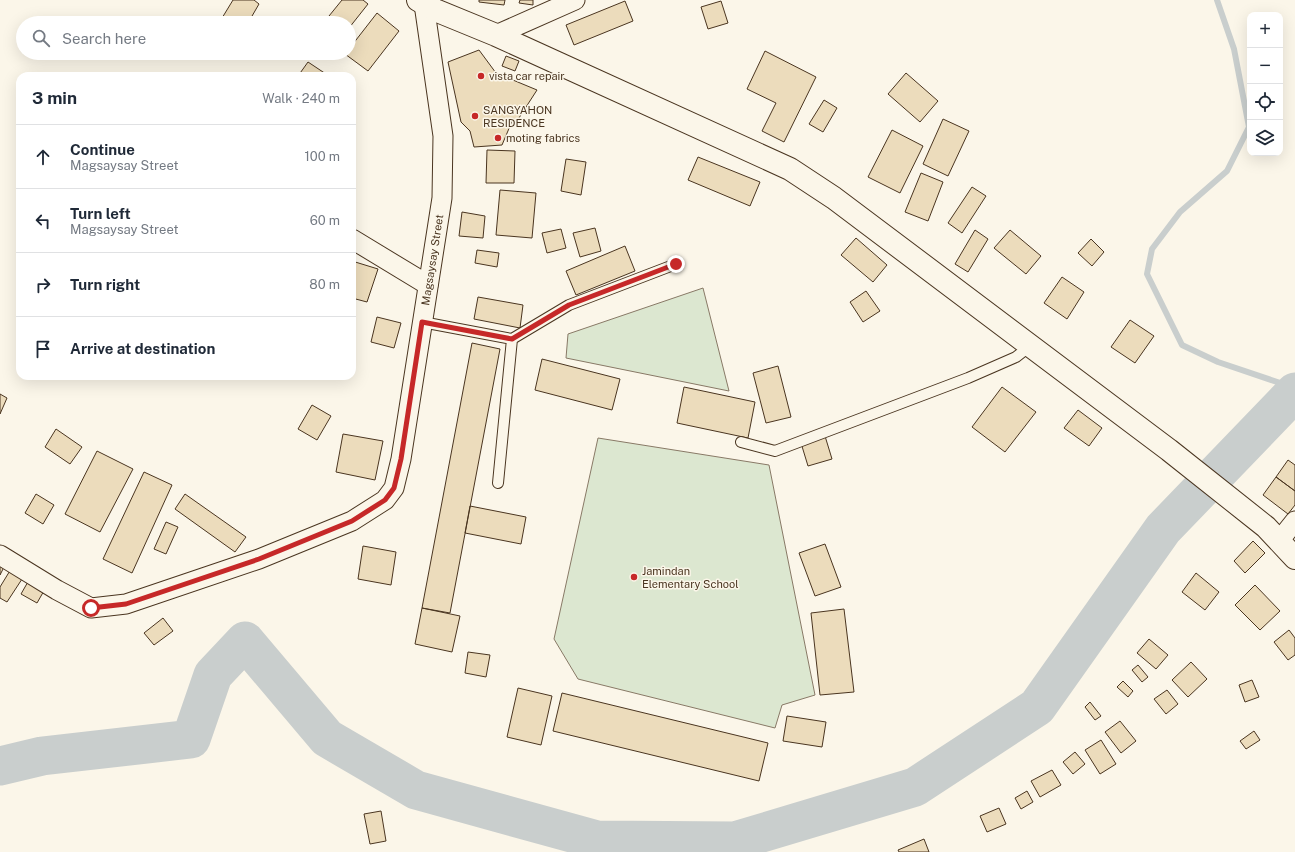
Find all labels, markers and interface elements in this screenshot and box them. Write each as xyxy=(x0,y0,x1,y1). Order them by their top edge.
map controls xyxy=(1247,12,1283,156)
button: + xyxy=(1247,12,1283,48)
search box xyxy=(16,16,356,60)
icon: search xyxy=(30,27,52,49)
text: Search here xyxy=(62,30,146,47)
button: − xyxy=(1247,48,1283,84)
place label: vista car repair xyxy=(489,70,565,82)
marker: vista car repair xyxy=(476,71,486,81)
button: locate xyxy=(1247,84,1283,120)
text: 3 min xyxy=(32,88,77,108)
text: Walk · 240 m xyxy=(262,91,340,106)
place label: SANGYAHON RESIDENCE xyxy=(483,104,552,129)
marker: SANGYAHON RESIDENCE xyxy=(470,111,480,121)
button: layers xyxy=(1247,120,1283,156)
place label: moting fabrics xyxy=(506,132,580,144)
marker: moting fabrics xyxy=(493,133,503,143)
text: Continue xyxy=(70,141,135,158)
icon: ahead xyxy=(32,146,54,168)
text: 100 m xyxy=(304,149,340,164)
text: Magsaysay Street xyxy=(70,158,179,173)
text: Turn left xyxy=(70,205,131,222)
icon: left xyxy=(32,210,54,232)
text: 60 m xyxy=(310,213,340,228)
street label: Magsaysay Street xyxy=(419,213,445,306)
text: Magsaysay Street xyxy=(70,222,179,237)
route end xyxy=(667,255,685,273)
icon: right xyxy=(32,274,54,296)
text: Turn right xyxy=(70,276,140,293)
text: 80 m xyxy=(309,277,340,292)
icon: arrive xyxy=(32,338,54,360)
text: Arrive at destination xyxy=(70,340,215,357)
place label: Jamindan Elementary School xyxy=(642,565,739,590)
marker: Jamindan Elementary School xyxy=(629,572,639,582)
route start xyxy=(82,599,100,617)

